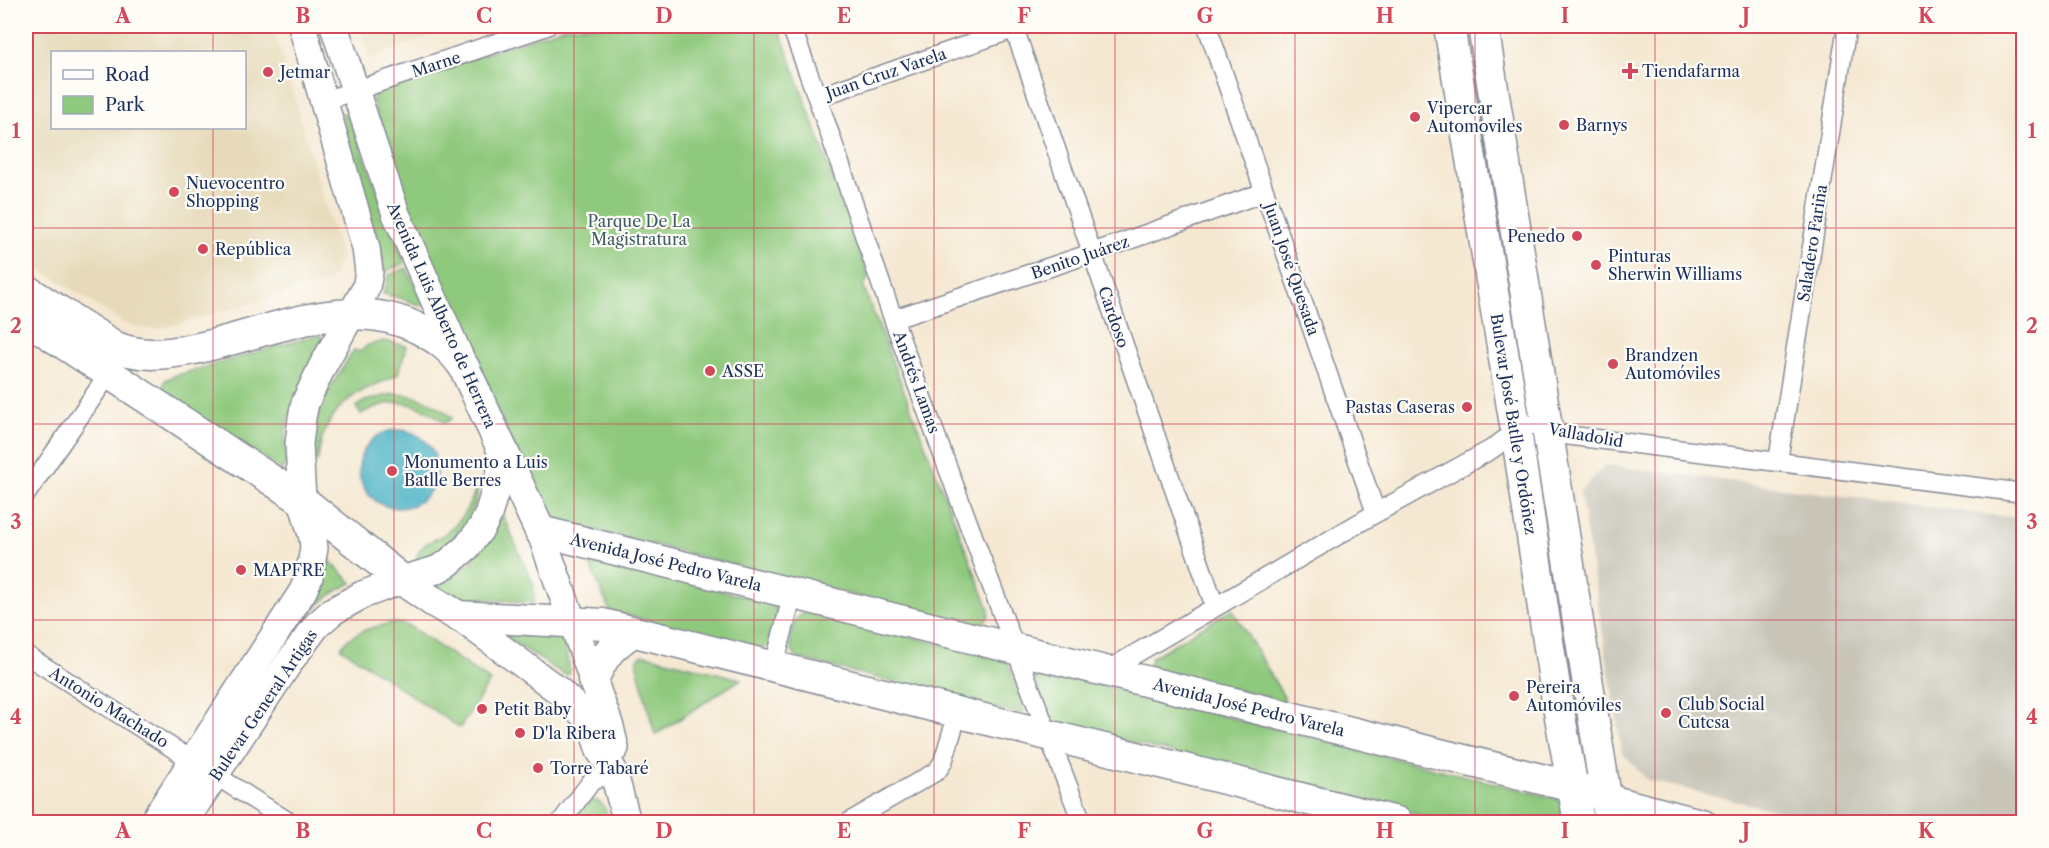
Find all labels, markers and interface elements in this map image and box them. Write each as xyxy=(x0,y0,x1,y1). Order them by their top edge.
text: A xyxy=(114,4,131,28)
text: B xyxy=(296,4,311,28)
text: C xyxy=(476,4,492,28)
text: D xyxy=(655,4,673,28)
text: E xyxy=(837,4,851,28)
text: F xyxy=(1017,4,1031,28)
text: G xyxy=(1197,4,1214,28)
text: H xyxy=(1376,4,1394,28)
text: I xyxy=(1561,4,1569,28)
text: J xyxy=(1738,4,1750,28)
text: K xyxy=(1918,4,1935,28)
street label: Juan Cruz Varela xyxy=(820,43,949,104)
street label: Marne xyxy=(409,47,463,81)
legend xyxy=(51,51,246,129)
place label: Tiendafarma xyxy=(1642,61,1741,81)
place label: Jetmar xyxy=(277,62,330,82)
text: Road xyxy=(105,64,150,86)
marker: Tiendafarma xyxy=(1623,64,1637,78)
marker: Jetmar xyxy=(261,65,275,79)
text: Park xyxy=(105,94,146,116)
place label: Vipercar Automoviles xyxy=(1426,98,1522,136)
marker: Vipercar Automoviles xyxy=(1408,110,1422,124)
place label: Barnys xyxy=(1576,115,1628,135)
marker: Barnys xyxy=(1557,118,1571,132)
text: 1 xyxy=(12,119,21,143)
text: 1 xyxy=(2028,119,2037,143)
place label: Nuevocentro Shopping xyxy=(186,173,285,211)
street label: Saladero Fariña xyxy=(1793,182,1831,303)
marker: Nuevocentro Shopping xyxy=(167,185,181,199)
street label: Juan José Quesada xyxy=(1259,197,1324,339)
street label: Avenida Luis Alberto de Herrera xyxy=(383,198,501,432)
park label: Parque De La Magistratura xyxy=(587,211,691,249)
place label: Penedo xyxy=(1507,226,1565,246)
marker: Penedo xyxy=(1570,229,1584,243)
street label: Benito Juárez xyxy=(1028,231,1132,283)
place label: República xyxy=(215,239,292,259)
marker: República xyxy=(196,242,210,256)
place label: Pinturas Sherwin Williams xyxy=(1608,246,1742,284)
marker: Pinturas Sherwin Williams xyxy=(1589,258,1603,272)
street label: Cardoso xyxy=(1094,284,1134,351)
street label: Bulevar José Batlle y Ordóñez xyxy=(1487,312,1541,536)
text: 2 xyxy=(10,314,22,338)
text: 2 xyxy=(2026,314,2038,338)
street label: Andrés Lamas xyxy=(889,327,945,436)
place label: Brandzen Automóviles xyxy=(1624,345,1720,383)
marker: Brandzen Automóviles xyxy=(1606,357,1620,371)
place label: ASSE xyxy=(721,361,764,381)
marker: ASSE xyxy=(703,364,717,378)
place label: Pastas Caseras xyxy=(1345,397,1455,417)
marker: Pastas Caseras xyxy=(1460,400,1474,414)
street label: Valladolid xyxy=(1546,418,1625,451)
place label: Monumento a Luis Batlle Berres xyxy=(404,452,548,490)
marker: Monumento a Luis Batlle Berres xyxy=(385,464,399,478)
text: 3 xyxy=(10,510,22,534)
text: 3 xyxy=(2026,510,2038,534)
street label: Avenida José Pedro Varela xyxy=(567,528,764,596)
place label: MAPFRE xyxy=(253,560,325,580)
marker: MAPFRE xyxy=(234,563,248,577)
street label: Bulevar General Artigas xyxy=(205,625,321,785)
street label: Antonio Machado xyxy=(45,662,173,752)
street label: Avenida José Pedro Varela xyxy=(1150,673,1347,741)
place label: Pereira Automóviles xyxy=(1525,677,1621,715)
marker: Pereira Automóviles xyxy=(1507,689,1521,703)
place label: Club Social Cutcsa xyxy=(1678,694,1765,732)
place label: Petit Baby xyxy=(494,699,572,719)
marker: Petit Baby xyxy=(475,702,489,716)
text: 4 xyxy=(10,705,22,729)
text: 4 xyxy=(2026,705,2038,729)
marker: Club Social Cutcsa xyxy=(1659,706,1673,720)
place label: D'la Ribera xyxy=(532,723,617,743)
marker: D'la Ribera xyxy=(513,726,527,740)
place label: Torre Tabaré xyxy=(550,758,649,778)
marker: Torre Tabaré xyxy=(531,761,545,775)
text: A xyxy=(114,819,131,843)
text: B xyxy=(296,819,311,843)
text: C xyxy=(476,819,492,843)
text: D xyxy=(655,819,673,843)
text: E xyxy=(837,819,851,843)
text: F xyxy=(1017,819,1031,843)
text: G xyxy=(1197,819,1214,843)
text: H xyxy=(1376,819,1394,843)
text: I xyxy=(1561,819,1569,843)
text: J xyxy=(1738,819,1750,843)
text: K xyxy=(1918,819,1935,843)

